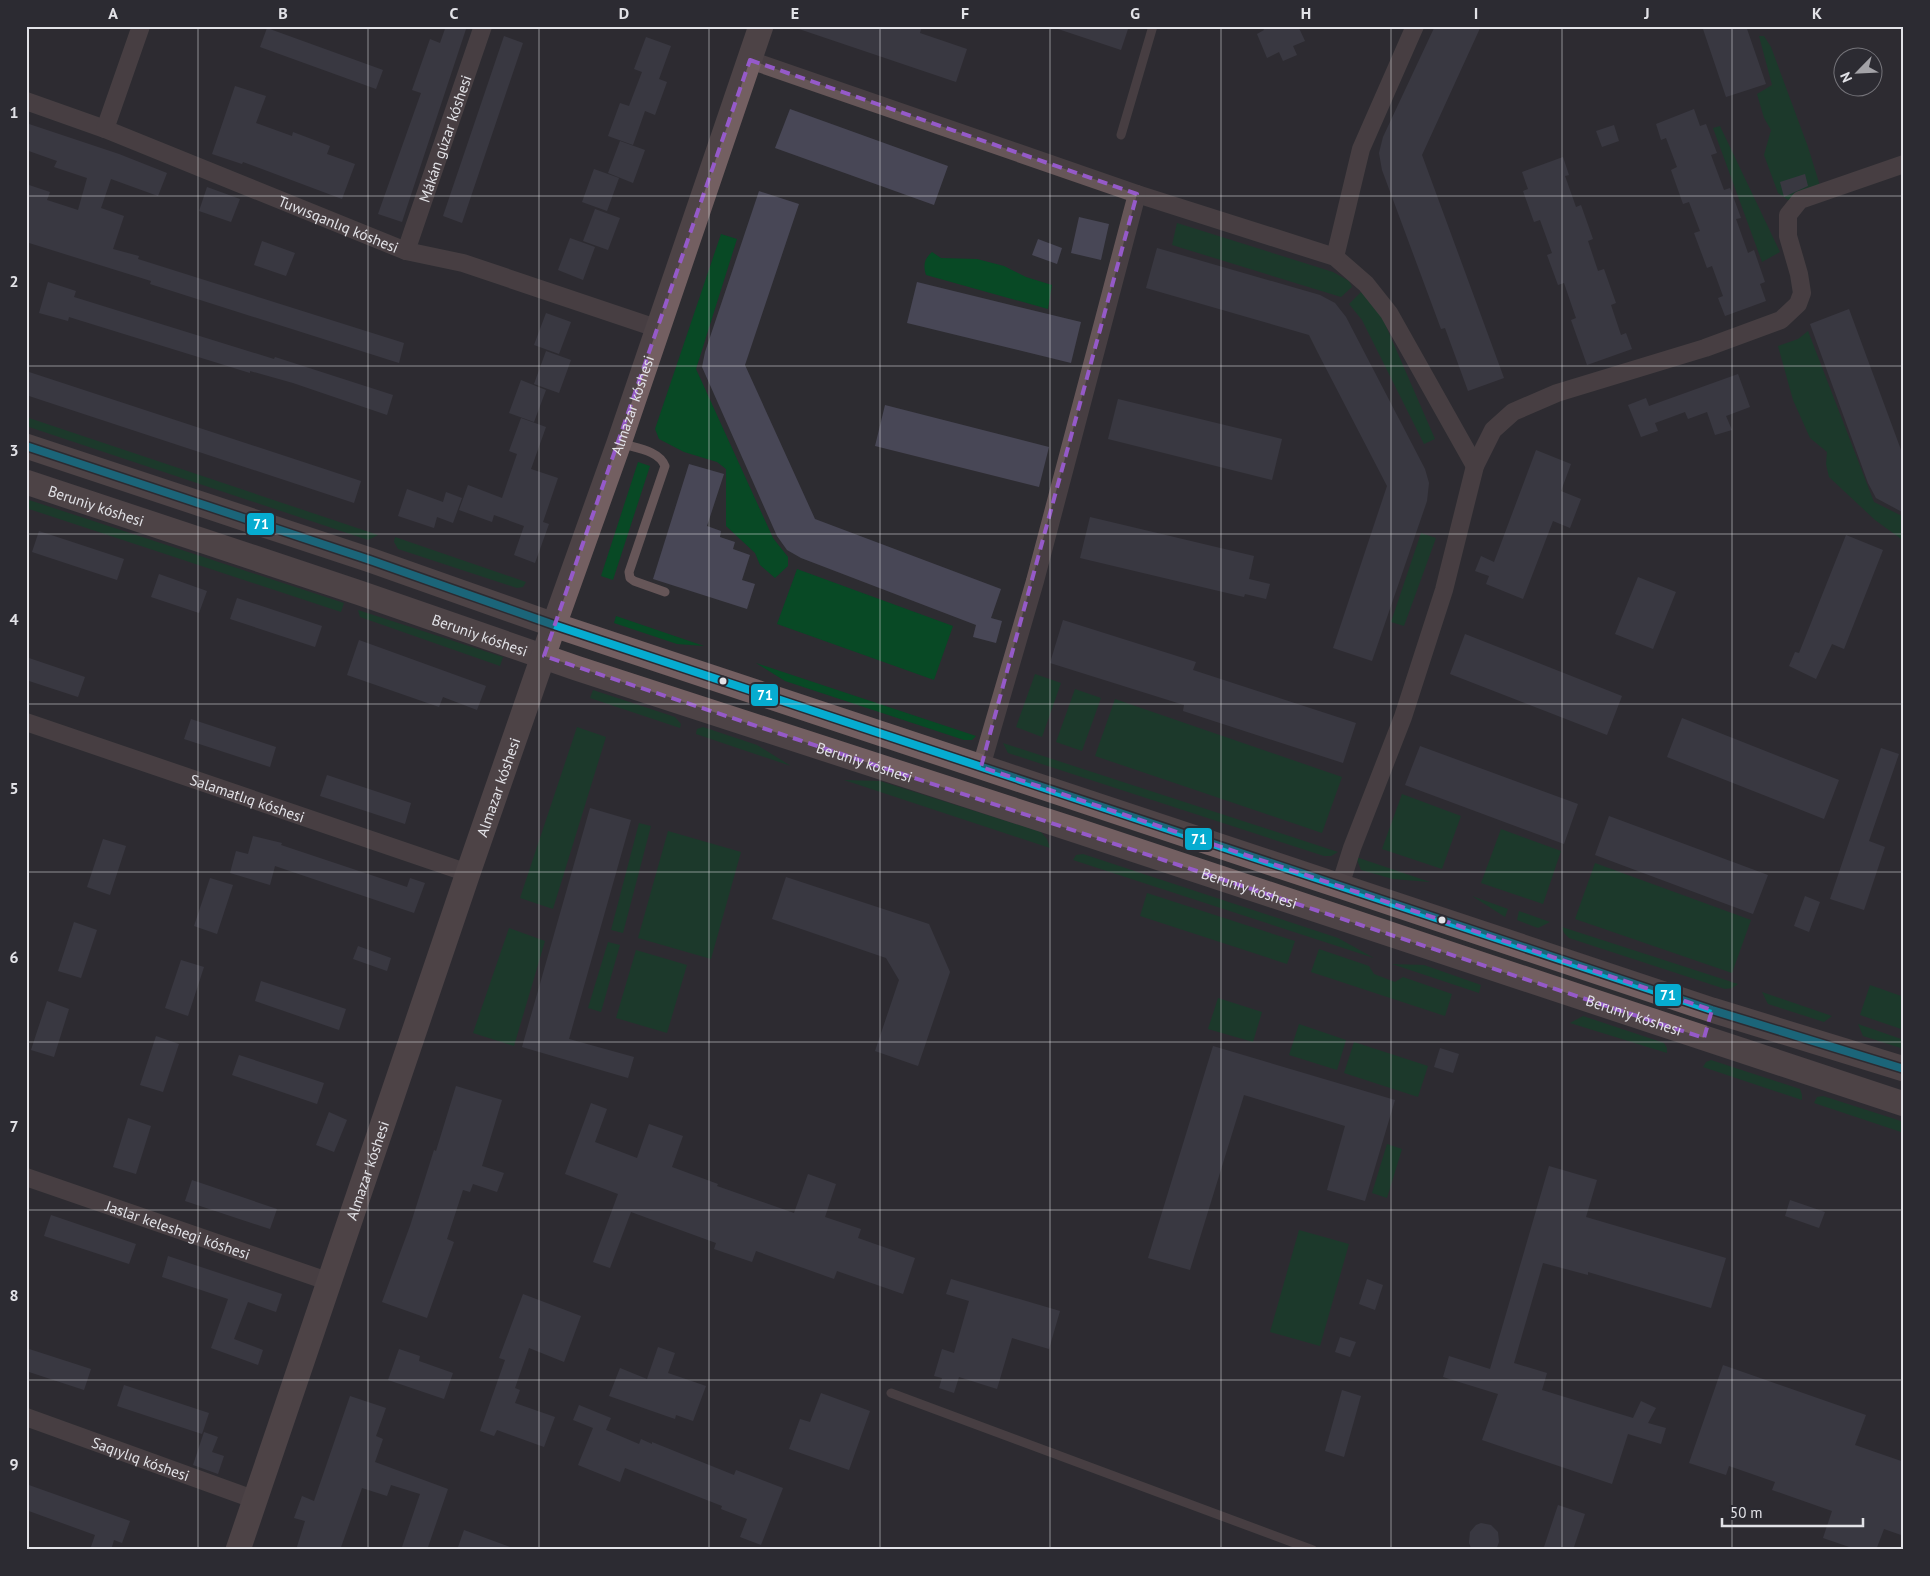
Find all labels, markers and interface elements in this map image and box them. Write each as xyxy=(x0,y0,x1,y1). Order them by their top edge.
text: A xyxy=(108,3,118,23)
text: B xyxy=(278,3,288,23)
text: C xyxy=(450,3,459,23)
text: D xyxy=(619,3,629,23)
text: E xyxy=(791,3,799,23)
text: F xyxy=(961,3,969,23)
text: G xyxy=(1130,3,1140,23)
text: H xyxy=(1301,3,1311,23)
text: I xyxy=(1474,3,1478,23)
text: J xyxy=(1643,3,1650,23)
text: K xyxy=(1812,3,1822,23)
north arrow xyxy=(1832,48,1882,98)
text: N xyxy=(1836,69,1856,85)
street label: Mákán gúzar kóshesi xyxy=(414,72,475,205)
text: 1 xyxy=(9,102,19,122)
street label: Tuwısqanlıq kóshesi xyxy=(276,191,402,257)
text: 2 xyxy=(9,271,19,291)
street label: Almazar kóshesi xyxy=(606,353,658,457)
text: 3 xyxy=(9,440,19,460)
street label: Beruniy kóshesi xyxy=(46,481,147,530)
line badge: 71 xyxy=(246,512,275,536)
text: 71 xyxy=(253,515,269,533)
text: 4 xyxy=(9,609,19,629)
street label: Beruniy kóshesi xyxy=(430,609,530,660)
unlabelled marker xyxy=(718,676,728,686)
line badge: 71 xyxy=(750,683,779,707)
text: 71 xyxy=(757,686,773,704)
street label: Almazar kóshesi xyxy=(472,735,524,839)
street label: Beruniy kóshesi xyxy=(814,737,915,786)
street label: Salamatlıq kóshesi xyxy=(188,769,307,826)
text: 5 xyxy=(9,778,19,798)
line badge: 71 xyxy=(1184,827,1213,851)
text: 71 xyxy=(1191,830,1207,848)
street label: Beruniy kóshesi xyxy=(1199,863,1300,912)
unlabelled marker xyxy=(1437,915,1447,925)
text: 6 xyxy=(9,947,19,967)
line badge: 71 xyxy=(1654,983,1682,1007)
text: 71 xyxy=(1660,986,1676,1004)
street label: Beruniy kóshesi xyxy=(1584,990,1684,1039)
text: 7 xyxy=(9,1116,19,1136)
street label: Almazar kóshesi xyxy=(341,1118,393,1222)
street label: Jaslar keleshegi kóshesi xyxy=(103,1196,253,1263)
text: 8 xyxy=(9,1285,19,1305)
street label: Saqıylıq kóshesi xyxy=(89,1432,192,1485)
text: 9 xyxy=(9,1454,19,1474)
scale bar xyxy=(1722,1496,1864,1528)
text: 50 m xyxy=(1730,1503,1763,1522)

